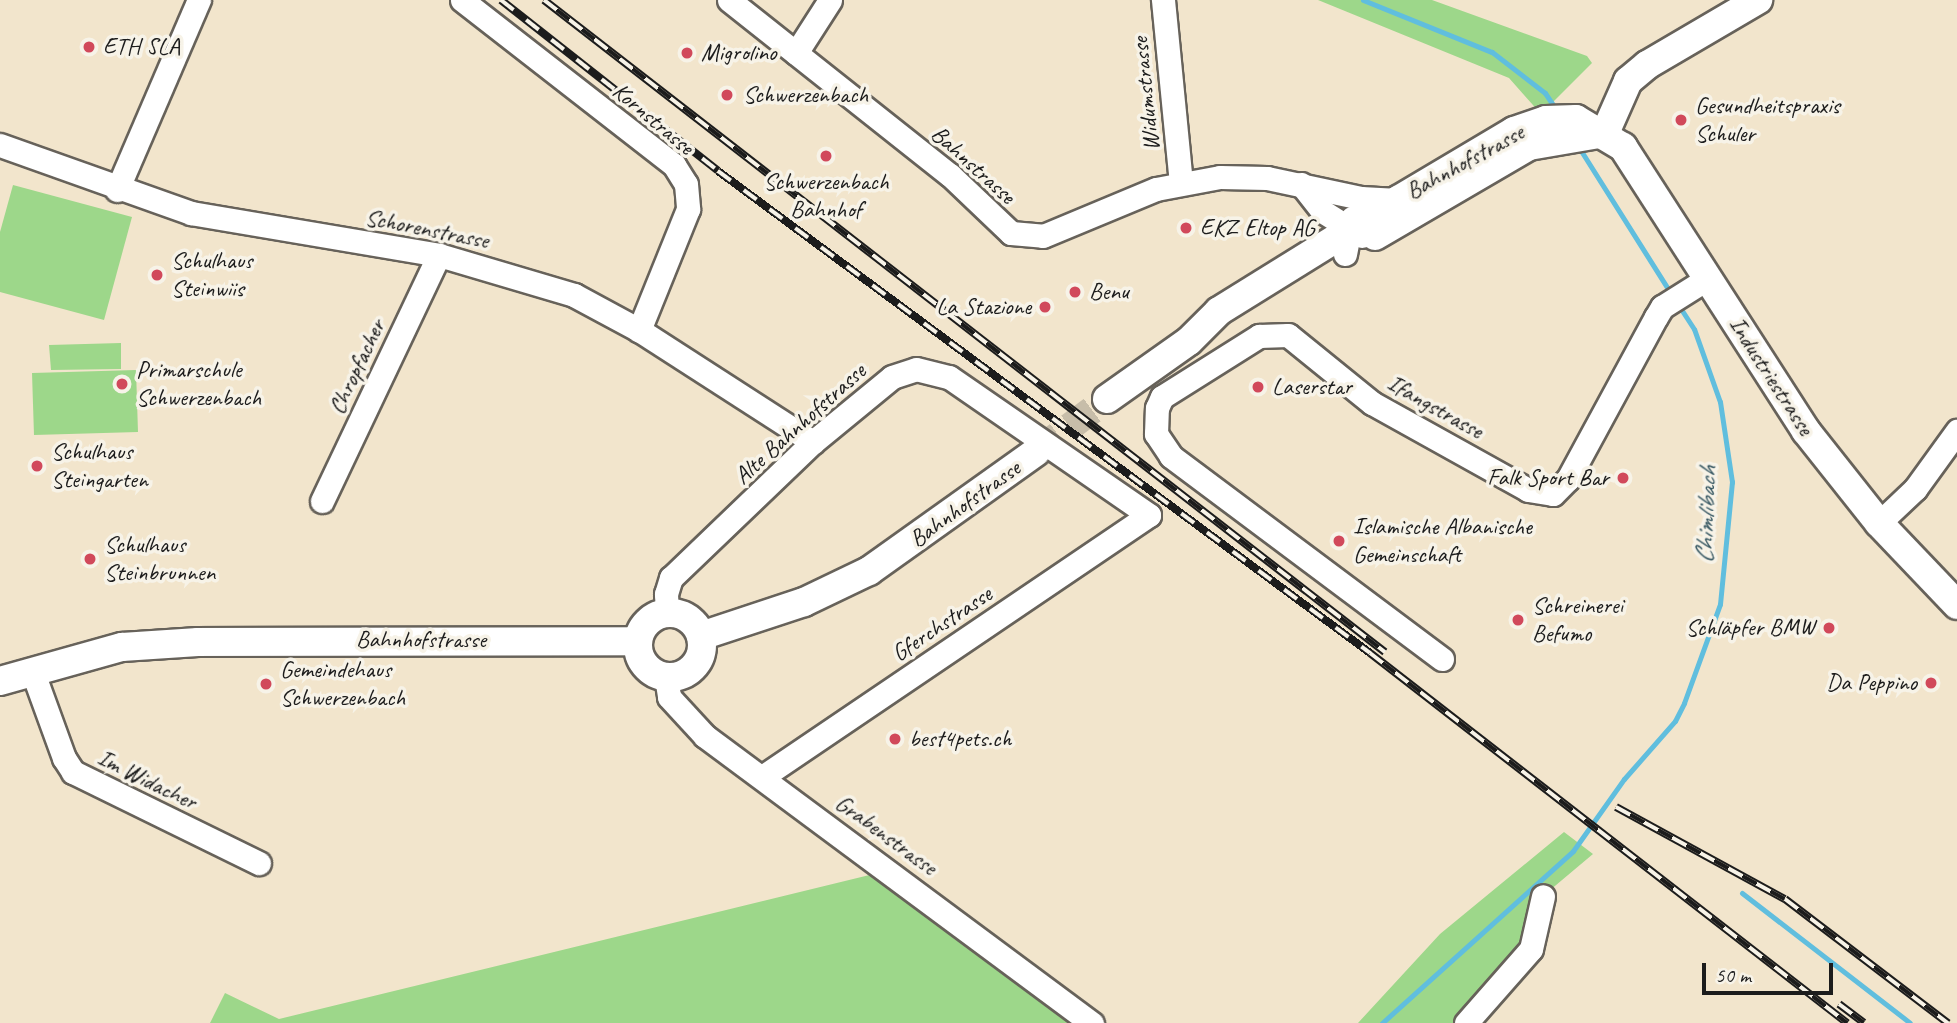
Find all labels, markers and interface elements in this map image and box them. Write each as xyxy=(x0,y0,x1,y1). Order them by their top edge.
place label: ETH SLA xyxy=(103,33,180,61)
street label: Widumstrasse xyxy=(1126,36,1166,152)
marker: ETH SLA xyxy=(81,39,97,55)
place label: Migrolino xyxy=(701,39,776,67)
marker: Migrolino xyxy=(679,45,695,61)
street label: Kornstrasse xyxy=(607,77,699,161)
place label: Schwerzenbach xyxy=(743,81,868,109)
marker: Schwerzenbach xyxy=(717,85,737,105)
place label: Gesundheitspraxis Schuler xyxy=(1695,92,1840,148)
marker: Gesundheitspraxis Schuler xyxy=(1673,112,1689,128)
street label: Bahnhofstrasse xyxy=(1401,118,1529,206)
street label: Bahnstrasse xyxy=(925,120,1021,210)
marker: Schwerzenbach Bahnhof xyxy=(818,148,834,164)
place label: Schwerzenbach Bahnhof xyxy=(763,168,889,224)
street label: Schorenstrasse xyxy=(363,203,491,255)
place label: EKZ Eltop AG xyxy=(1200,214,1315,242)
marker: EKZ Eltop AG xyxy=(1178,220,1194,236)
place label: Schulhaus Steinwiis xyxy=(171,247,252,303)
marker: Schulhaus Steinwiis xyxy=(149,267,165,283)
place label: Benu xyxy=(1089,278,1129,306)
marker: Benu xyxy=(1067,284,1083,300)
place label: La Stazione xyxy=(935,293,1031,321)
marker: La Stazione xyxy=(1037,299,1053,315)
street label: Industriestrasse xyxy=(1722,312,1820,440)
street label: Chropfacher xyxy=(323,315,391,419)
place label: Primarschule Schwerzenbach xyxy=(136,356,261,412)
street label: Alte Bahnhofstrasse xyxy=(728,357,872,491)
street label: Ifangstrasse xyxy=(1382,369,1488,445)
place label: Laserstar xyxy=(1272,373,1352,401)
marker: Primarschule Schwerzenbach xyxy=(114,376,130,392)
marker: Laserstar xyxy=(1250,379,1266,395)
place label: Schulhaus Steingarten xyxy=(51,438,148,494)
street label: Bahnhofstrasse xyxy=(904,454,1026,554)
marker: Schulhaus Steingarten xyxy=(29,458,45,474)
place label: Falk Sport Bar xyxy=(1487,464,1609,492)
water label: Chimlibach xyxy=(1689,466,1723,564)
marker: Falk Sport Bar xyxy=(1615,470,1631,486)
place label: Islamische Albanische Gemeinschaft xyxy=(1353,513,1532,569)
place label: Schulhaus Steinbrunnen xyxy=(104,531,215,587)
marker: Islamische Albanische Gemeinschaft xyxy=(1331,533,1347,549)
marker: Schulhaus Steinbrunnen xyxy=(82,551,98,567)
street label: Gferchstrasse xyxy=(886,580,998,668)
place label: Schreinerei Befumo xyxy=(1532,592,1623,648)
marker: Schreinerei Befumo xyxy=(1510,612,1526,628)
place label: Schläpfer BMW xyxy=(1685,614,1815,642)
marker: Schläpfer BMW xyxy=(1821,620,1837,636)
street label: Bahnhofstrasse xyxy=(356,626,486,654)
place label: Gemeindehaus Schwerzenbach xyxy=(280,656,405,712)
place label: Da Peppino xyxy=(1826,669,1917,697)
marker: Da Peppino xyxy=(1923,675,1939,691)
marker: Gemeindehaus Schwerzenbach xyxy=(258,676,274,692)
place label: best4pets.ch xyxy=(909,725,1011,753)
marker: best4pets.ch xyxy=(887,731,903,747)
street label: Im Widacher xyxy=(93,744,201,816)
street label: Grabenstrasse xyxy=(830,789,942,881)
scale bar xyxy=(1705,950,1836,994)
text: 50 m xyxy=(1715,962,1751,988)

